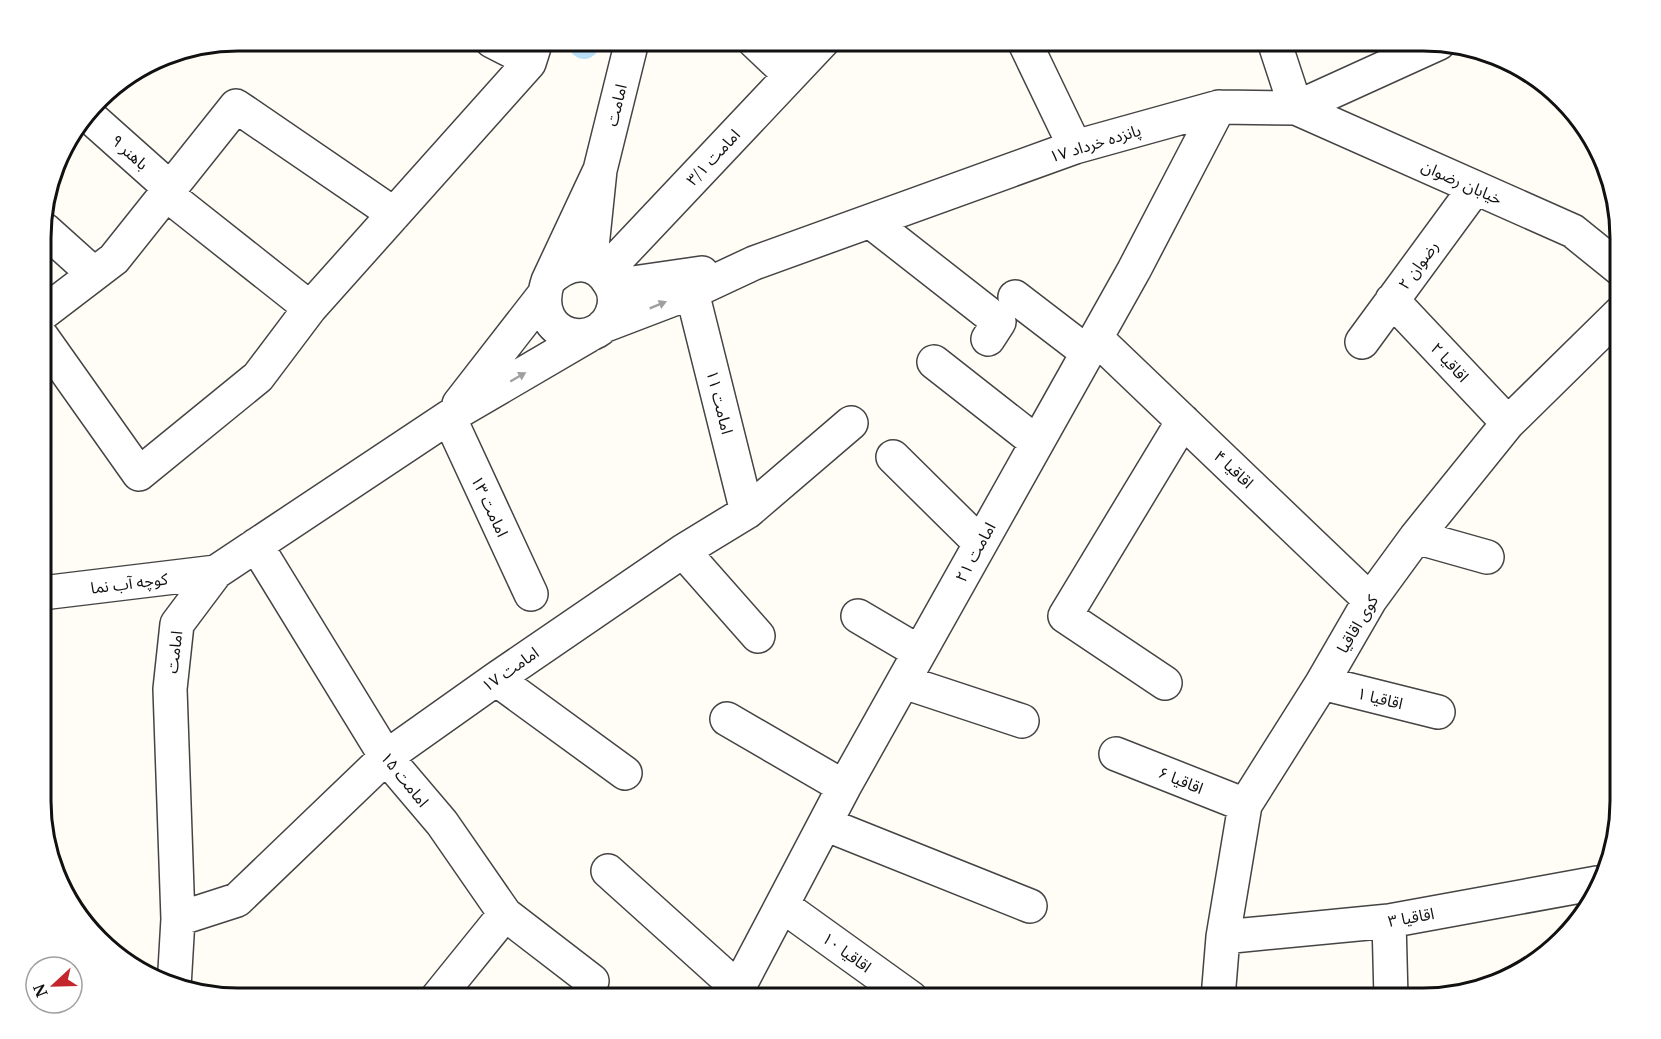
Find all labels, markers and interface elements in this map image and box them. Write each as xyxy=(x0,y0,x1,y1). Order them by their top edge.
street label: امامت xyxy=(600,82,632,128)
street label: پانزده خرداد ۱۷ xyxy=(1047,119,1144,167)
street label: امامت ۳/۱ xyxy=(681,124,745,190)
street label: باهنر ۹ xyxy=(107,129,153,175)
street label: خیابان رضوان xyxy=(1418,154,1506,210)
street label: رضوان ۲ xyxy=(1393,236,1443,294)
one-way arrow xyxy=(649,300,667,309)
street label: اقاقیا ۲ xyxy=(1426,337,1474,387)
street label: امامت ۱۱ xyxy=(701,368,739,436)
one-way arrow xyxy=(510,372,526,383)
street label: اقاقیا ۴ xyxy=(1209,445,1259,493)
street label: امامت ۱۳ xyxy=(466,472,514,540)
street label: امامت ۲۱ xyxy=(950,518,1000,586)
street label: کوچه آب نما xyxy=(89,567,169,599)
street label: کوی اقاقیا xyxy=(1331,591,1383,657)
street label: امامت xyxy=(160,629,188,675)
street label: امامت ۱۷ xyxy=(477,641,543,697)
street label: اقاقیا ۱ xyxy=(1355,682,1405,714)
street label: امامت ۱۵ xyxy=(376,747,434,811)
street label: اقاقیا ۶ xyxy=(1155,761,1207,799)
street label: اقاقیا ۳ xyxy=(1386,902,1436,932)
street label: اقاقیا ۱۰ xyxy=(818,927,876,977)
north arrow xyxy=(24,955,84,1015)
text: N xyxy=(27,980,53,1001)

